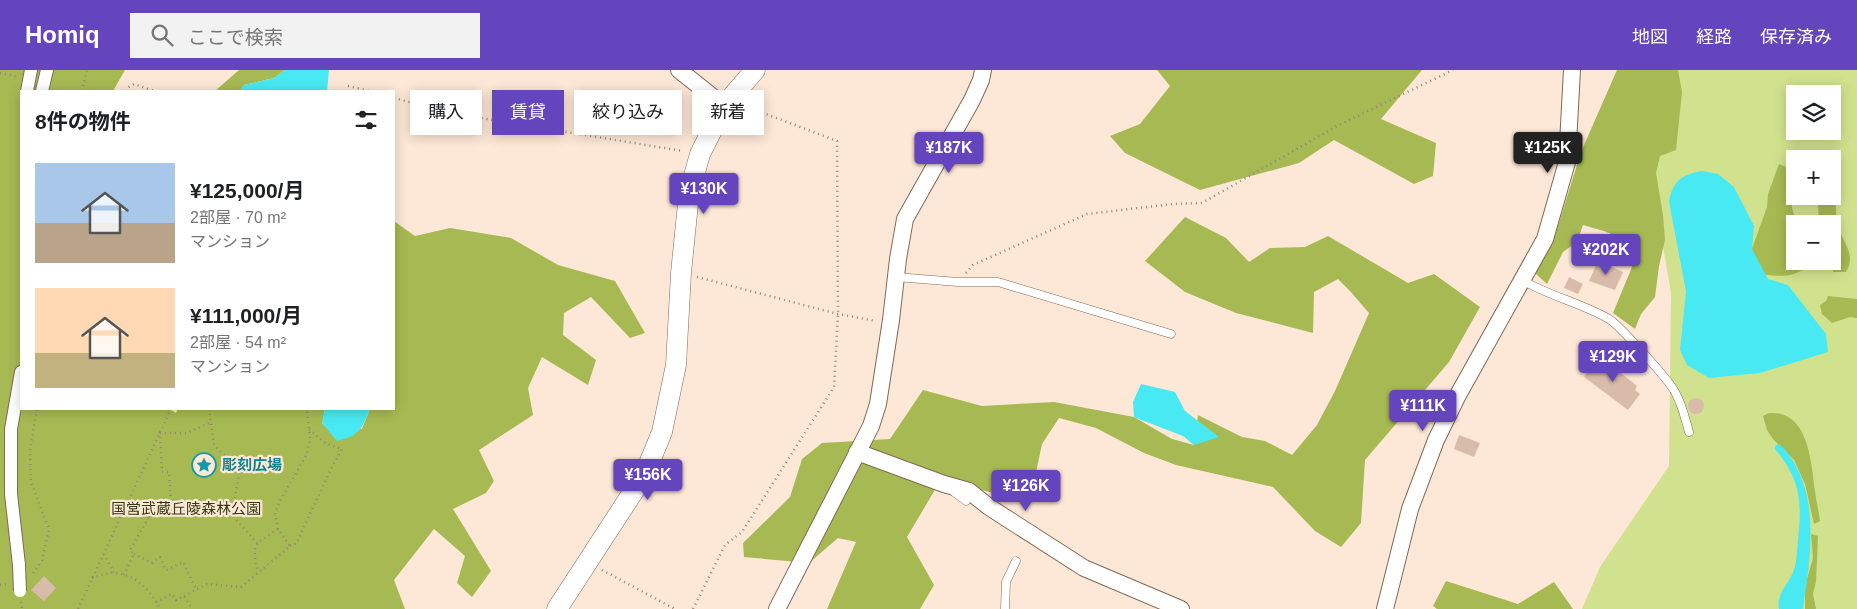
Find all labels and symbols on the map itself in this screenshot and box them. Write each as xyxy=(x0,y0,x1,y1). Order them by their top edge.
pin: ¥187K xyxy=(914,132,984,174)
pin: ¥125K xyxy=(1513,132,1583,174)
pin: ¥130K xyxy=(669,172,739,215)
pin: ¥202K xyxy=(1571,234,1641,276)
pin: ¥129K xyxy=(1578,340,1648,383)
pin: ¥111K xyxy=(1388,390,1458,432)
place icon: 彫刻広場 xyxy=(191,452,217,478)
place label: 彫刻広場 xyxy=(222,456,282,473)
pin: ¥156K xyxy=(613,458,683,501)
pin: ¥126K xyxy=(991,470,1061,512)
park label: 国営武蔵丘陵森林公園 xyxy=(111,500,261,517)

